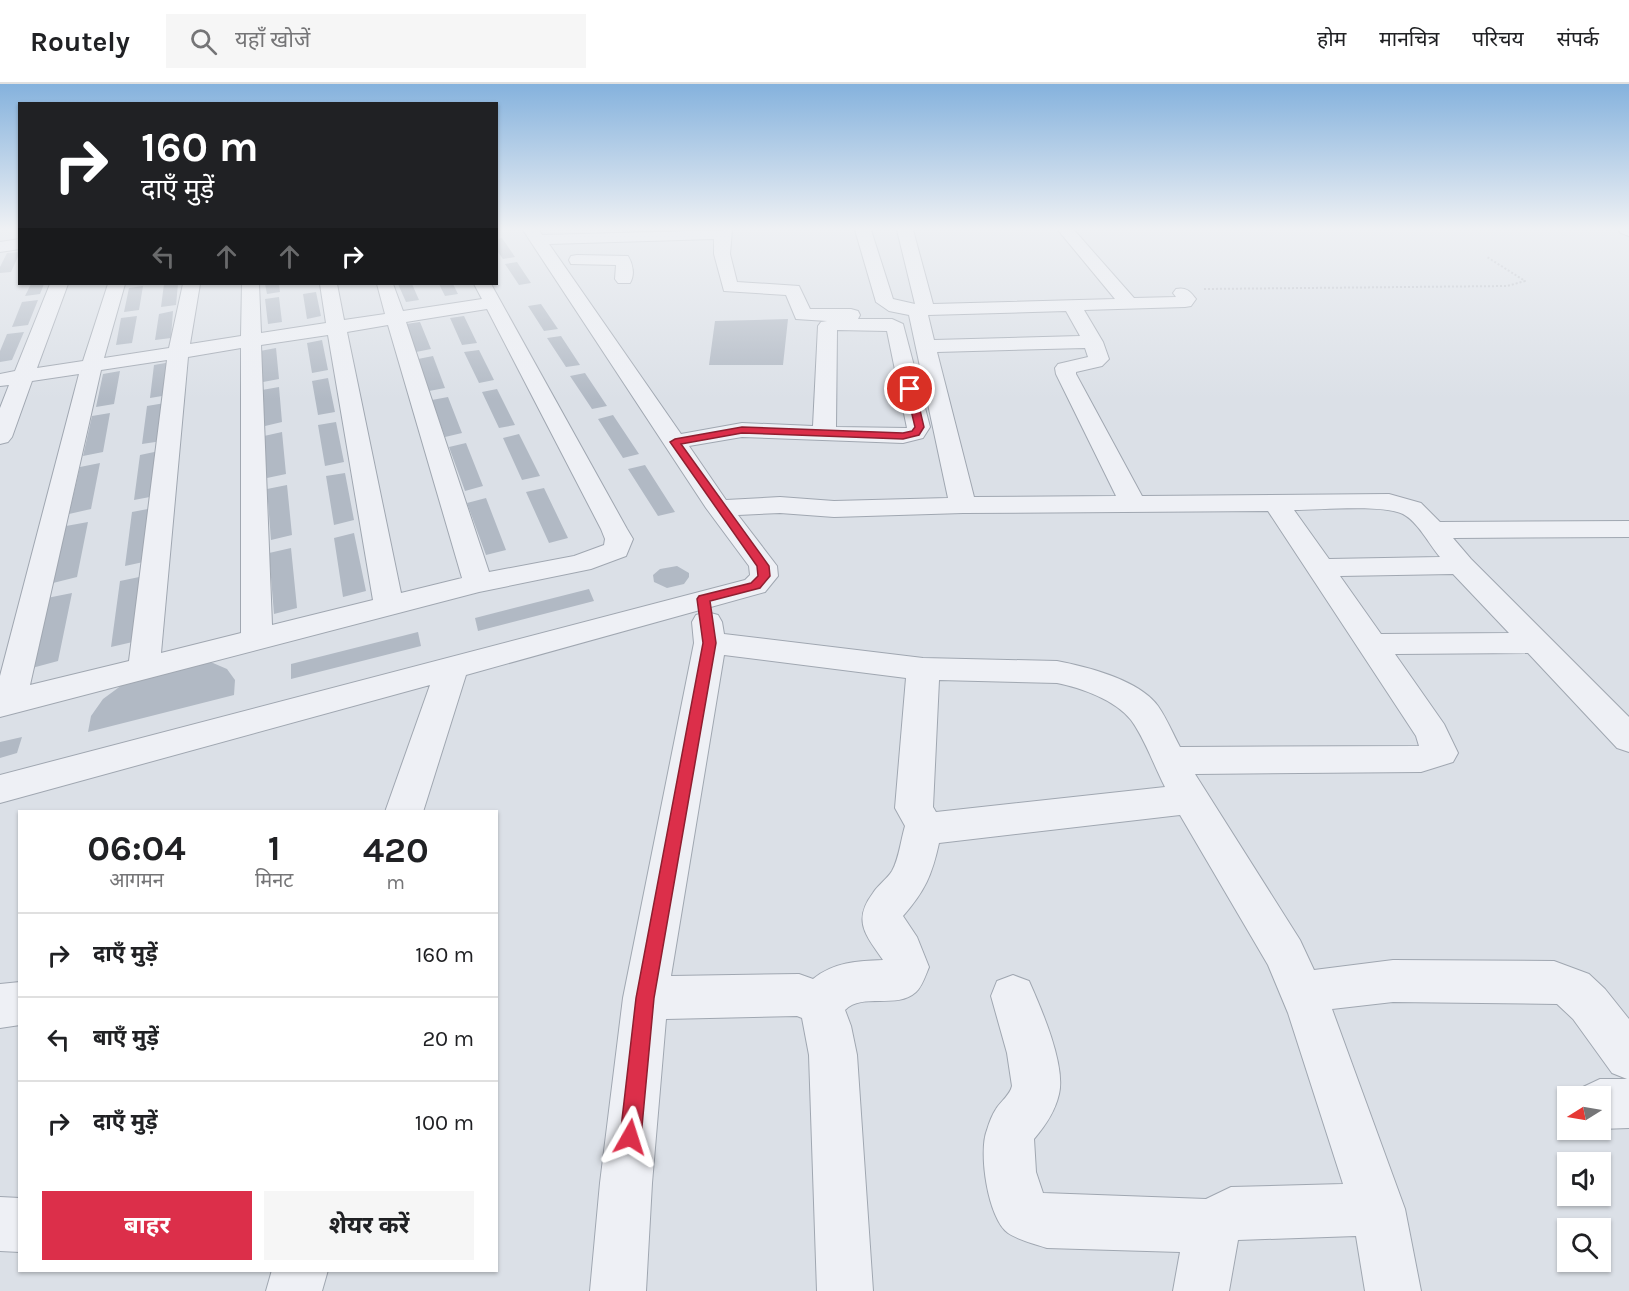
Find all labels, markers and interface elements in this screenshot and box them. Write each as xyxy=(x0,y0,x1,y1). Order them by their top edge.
search box xyxy=(166,14,586,68)
text: Routely xyxy=(30,25,130,58)
icon: search xyxy=(187,25,220,58)
text: यहाँ खोजें xyxy=(235,27,310,53)
text: होम xyxy=(1317,27,1346,51)
text: मानचित्र xyxy=(1379,27,1439,51)
text: परिचय xyxy=(1472,27,1524,51)
text: संपर्क xyxy=(1557,27,1599,51)
text: 160 m xyxy=(141,122,259,172)
icon: right xyxy=(42,126,120,204)
text: दाएँ मुड़ें xyxy=(141,173,214,205)
icon: left xyxy=(147,240,180,273)
icon: ahead xyxy=(210,240,243,273)
icon: ahead xyxy=(273,240,306,273)
icon: right xyxy=(336,240,369,273)
pin xyxy=(884,363,935,414)
icon: arrive xyxy=(893,372,926,405)
text: 06:04 xyxy=(87,827,186,869)
text: 1 xyxy=(268,827,281,869)
text: 420 xyxy=(363,829,429,871)
text: आगमन xyxy=(109,869,164,892)
text: मिनट xyxy=(255,869,293,892)
text: m xyxy=(386,871,405,894)
icon: right xyxy=(42,939,75,972)
text: दाएँ मुड़ें xyxy=(93,941,158,967)
text: 160 m xyxy=(415,942,474,968)
icon: left xyxy=(42,1023,75,1056)
text: बाएँ मुड़ें xyxy=(93,1025,159,1051)
text: 20 m xyxy=(422,1026,474,1052)
north arrow xyxy=(1557,1086,1611,1140)
map controls xyxy=(1557,1086,1611,1272)
position arrow xyxy=(598,1105,662,1169)
icon: right xyxy=(42,1107,75,1140)
text: दाएँ मुड़ें xyxy=(93,1109,158,1135)
text: 100 m xyxy=(415,1110,474,1136)
button: sound xyxy=(1557,1152,1611,1206)
button: बाहर xyxy=(42,1191,252,1260)
button: शेयर करें xyxy=(264,1191,474,1260)
button: search xyxy=(1557,1218,1611,1272)

